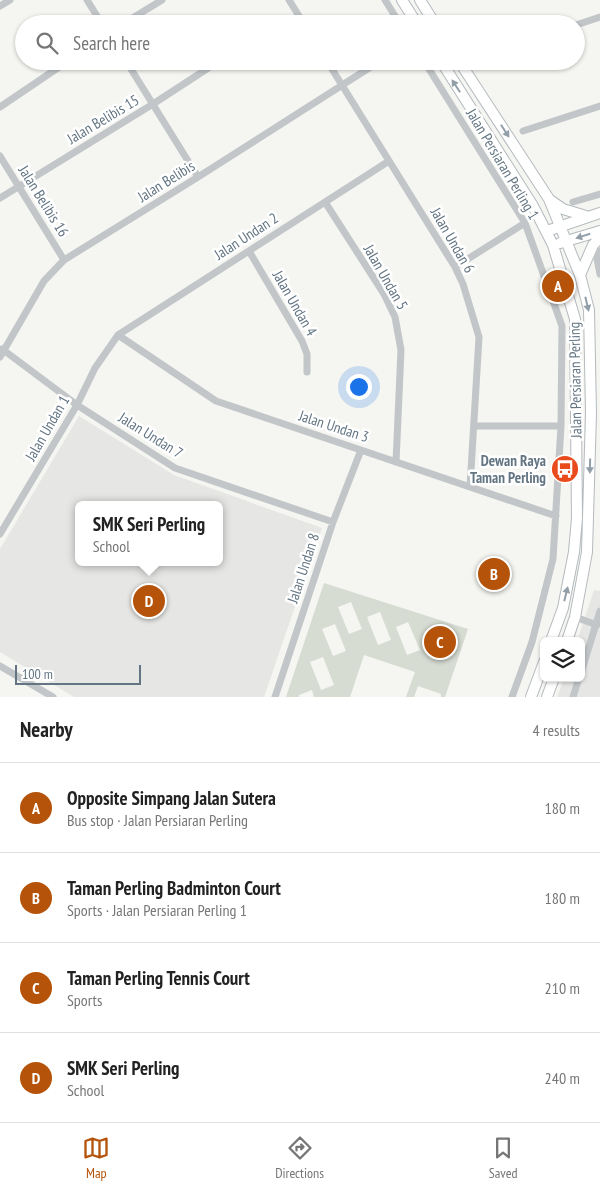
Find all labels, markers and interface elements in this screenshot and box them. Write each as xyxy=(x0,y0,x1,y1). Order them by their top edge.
search box xyxy=(15,15,585,70)
icon: search xyxy=(33,29,61,57)
text: Search here xyxy=(73,31,150,55)
one-way arrow xyxy=(452,79,461,92)
street label: Jalan Belibis 15 xyxy=(63,90,142,148)
street label: Jalan Persiaran Perling 1 xyxy=(462,104,544,223)
one-way arrow xyxy=(500,125,510,138)
street label: Jalan Belibis xyxy=(133,156,198,206)
street label: Jalan Belibis 16 xyxy=(14,161,73,240)
street label: Jalan Undan 6 xyxy=(426,203,479,276)
street label: Jalan Undan 2 xyxy=(210,208,281,264)
one-way arrow xyxy=(576,232,591,240)
street label: Jalan Undan 5 xyxy=(359,240,412,313)
street label: Jalan Undan 4 xyxy=(268,266,321,339)
pin: A xyxy=(542,267,574,305)
one-way arrow xyxy=(583,296,591,311)
street label: Jalan Persiaran Perling xyxy=(564,322,586,439)
your location xyxy=(346,374,372,400)
street label: Jalan Undan 1 xyxy=(20,392,73,465)
street label: Jalan Undan 3 xyxy=(296,405,371,446)
street label: Jalan Undan 7 xyxy=(114,407,187,462)
place label: Dewan Raya Taman Perling xyxy=(470,451,546,487)
bus stop icon: Dewan Raya Taman Perling xyxy=(550,454,580,484)
one-way arrow xyxy=(586,458,594,474)
popup xyxy=(75,501,223,566)
text: SMK Seri Perling xyxy=(93,512,205,536)
street label: Jalan Undan 8 xyxy=(282,531,323,606)
text: School xyxy=(93,536,130,556)
pin: B xyxy=(478,555,510,593)
pin: D xyxy=(133,582,165,620)
one-way arrow xyxy=(562,587,570,602)
pin: C xyxy=(424,623,456,661)
map controls xyxy=(540,637,585,682)
button: layers xyxy=(540,637,585,682)
scale bar xyxy=(15,662,141,685)
text: 100 m xyxy=(22,665,53,683)
text: Nearby xyxy=(20,716,73,743)
text: 4 results xyxy=(533,720,580,740)
text: Opposite Simpang Jalan Sutera xyxy=(67,786,276,810)
text: A xyxy=(32,798,40,818)
text: 180 m xyxy=(545,798,580,818)
text: Bus stop · Jalan Persiaran Perling xyxy=(67,810,248,830)
text: Taman Perling Badminton Court xyxy=(67,876,281,900)
text: B xyxy=(32,888,40,908)
text: 180 m xyxy=(545,888,580,908)
text: Sports · Jalan Persiaran Perling 1 xyxy=(67,900,247,920)
text: Taman Perling Tennis Court xyxy=(67,966,250,990)
text: C xyxy=(32,978,40,998)
text: 210 m xyxy=(545,978,580,998)
text: Sports xyxy=(67,990,102,1010)
text: SMK Seri Perling xyxy=(67,1056,179,1080)
text: D xyxy=(32,1068,40,1088)
text: 240 m xyxy=(545,1068,580,1088)
text: School xyxy=(67,1080,104,1100)
tab: Map xyxy=(82,1134,110,1182)
tab: Directions xyxy=(275,1134,324,1182)
tab: Saved xyxy=(489,1134,518,1182)

